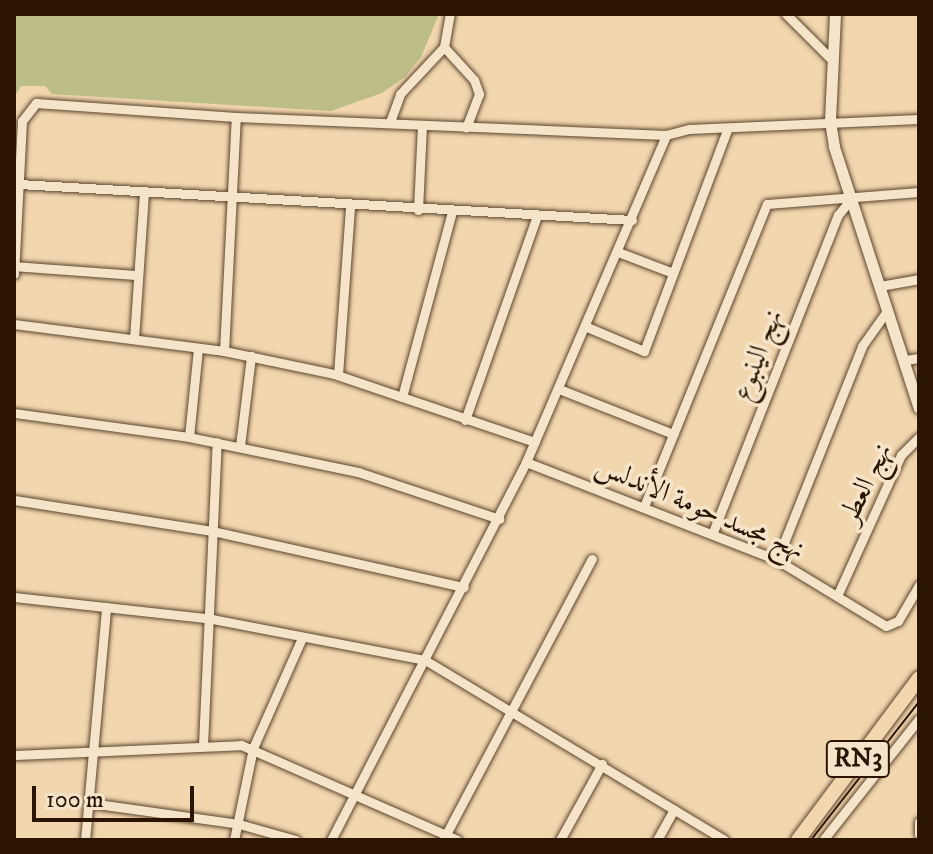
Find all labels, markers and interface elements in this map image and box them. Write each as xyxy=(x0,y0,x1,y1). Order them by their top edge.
street label: نهج الينبوع xyxy=(725,305,791,405)
street label: نهج العطر xyxy=(832,437,900,529)
street label: نهج مجسد حومة الأندلس xyxy=(590,449,810,567)
road number: RN3 xyxy=(824,737,892,781)
scale bar xyxy=(36,770,198,820)
text: 100 m xyxy=(46,785,104,815)

